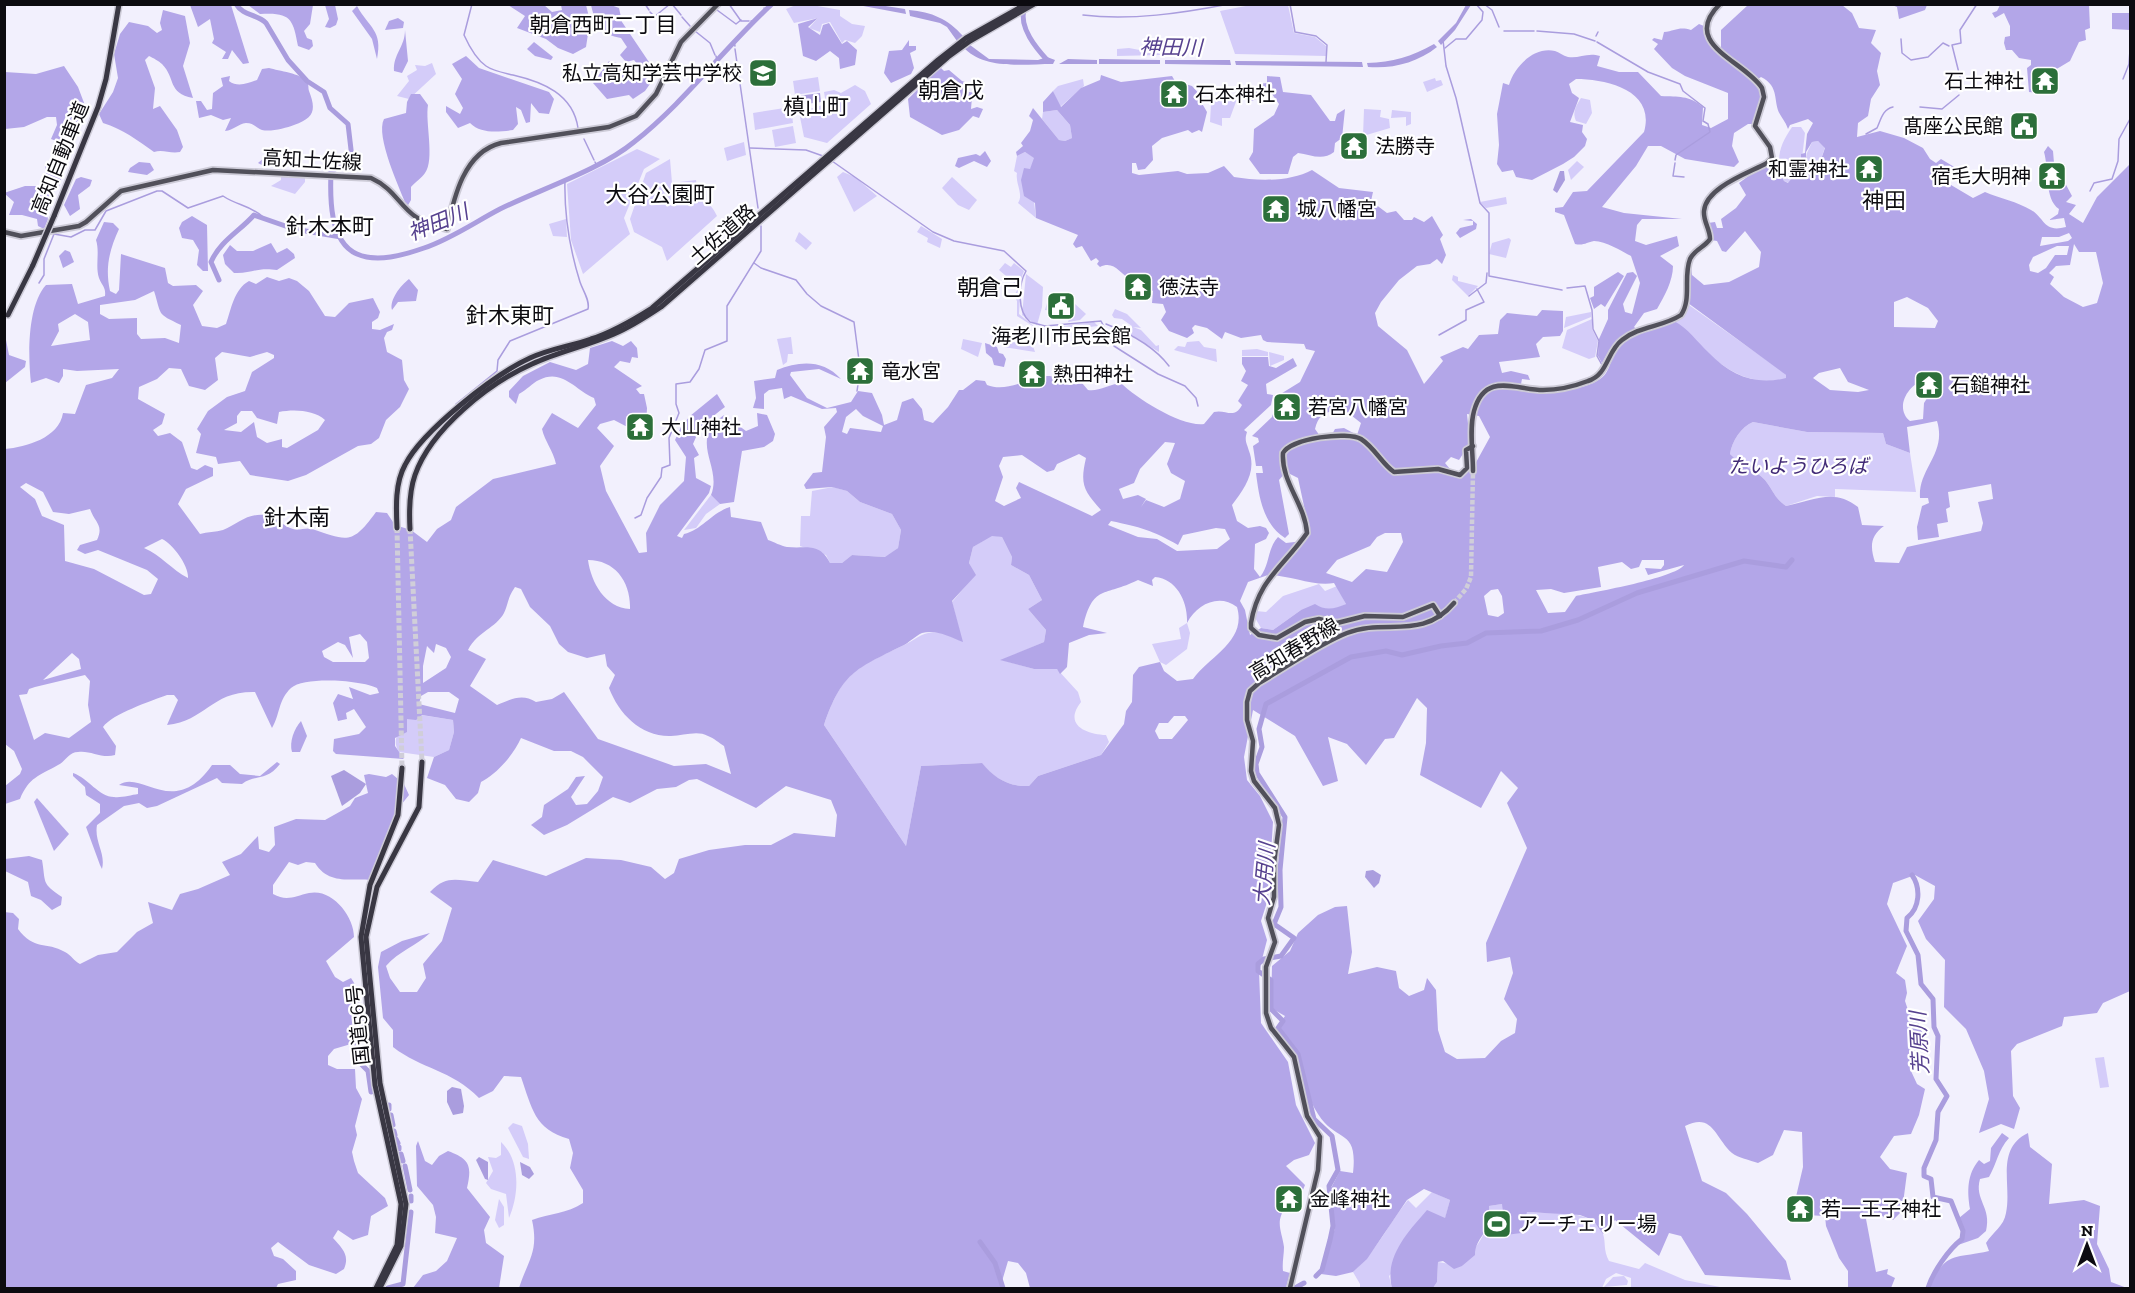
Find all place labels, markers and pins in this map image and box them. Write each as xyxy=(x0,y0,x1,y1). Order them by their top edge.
school or university icon: 私立高知学芸中学校 xyxy=(747,57,779,89)
place label: 私立高知学芸中学校 xyxy=(562,61,742,85)
temple icon: 石土神社 xyxy=(2029,65,2061,97)
place label: 石土神社 xyxy=(1944,69,2024,93)
temple icon: 石本神社 xyxy=(1158,78,1190,110)
place label: 石本神社 xyxy=(1195,82,1275,106)
public building icon: 髙座公民館 xyxy=(2008,110,2040,142)
place label: 髙座公民館 xyxy=(1903,114,2003,138)
temple icon: 法勝寺 xyxy=(1338,130,1370,162)
place label: 法勝寺 xyxy=(1375,134,1435,158)
temple icon: 和霊神社 xyxy=(1853,153,1885,185)
place label: 和霊神社 xyxy=(1768,157,1848,181)
temple icon: 宿毛大明神 xyxy=(2036,160,2068,192)
place label: 宿毛大明神 xyxy=(1931,164,2031,188)
temple icon: 城八幡宮 xyxy=(1260,193,1292,225)
place label: 城八幡宮 xyxy=(1297,197,1377,221)
temple icon: 徳法寺 xyxy=(1122,271,1154,303)
place label: 徳法寺 xyxy=(1159,275,1219,299)
public building icon: 海老川市民会館 xyxy=(1045,290,1077,322)
place label: 海老川市民会館 xyxy=(991,324,1131,348)
temple icon: 竜水宮 xyxy=(844,355,876,387)
temple icon: 熱田神社 xyxy=(1016,358,1048,390)
place label: 竜水宮 xyxy=(881,359,941,383)
place label: 熱田神社 xyxy=(1053,362,1133,386)
temple icon: 石鎚神社 xyxy=(1913,369,1945,401)
place label: 石鎚神社 xyxy=(1950,373,2030,397)
temple icon: 若宮八幡宮 xyxy=(1271,391,1303,423)
place label: 若宮八幡宮 xyxy=(1308,395,1408,419)
temple icon: 大山神社 xyxy=(624,411,656,443)
place label: 大山神社 xyxy=(661,415,741,439)
temple icon: 金峰神社 xyxy=(1273,1183,1305,1215)
place label: 金峰神社 xyxy=(1310,1187,1390,1211)
temple icon: 若一王子神社 xyxy=(1784,1193,1816,1225)
place label: 若一王子神社 xyxy=(1821,1197,1941,1221)
sports icon: アーチェリー場 xyxy=(1481,1208,1513,1240)
place label: アーチェリー場 xyxy=(1518,1212,1657,1236)

